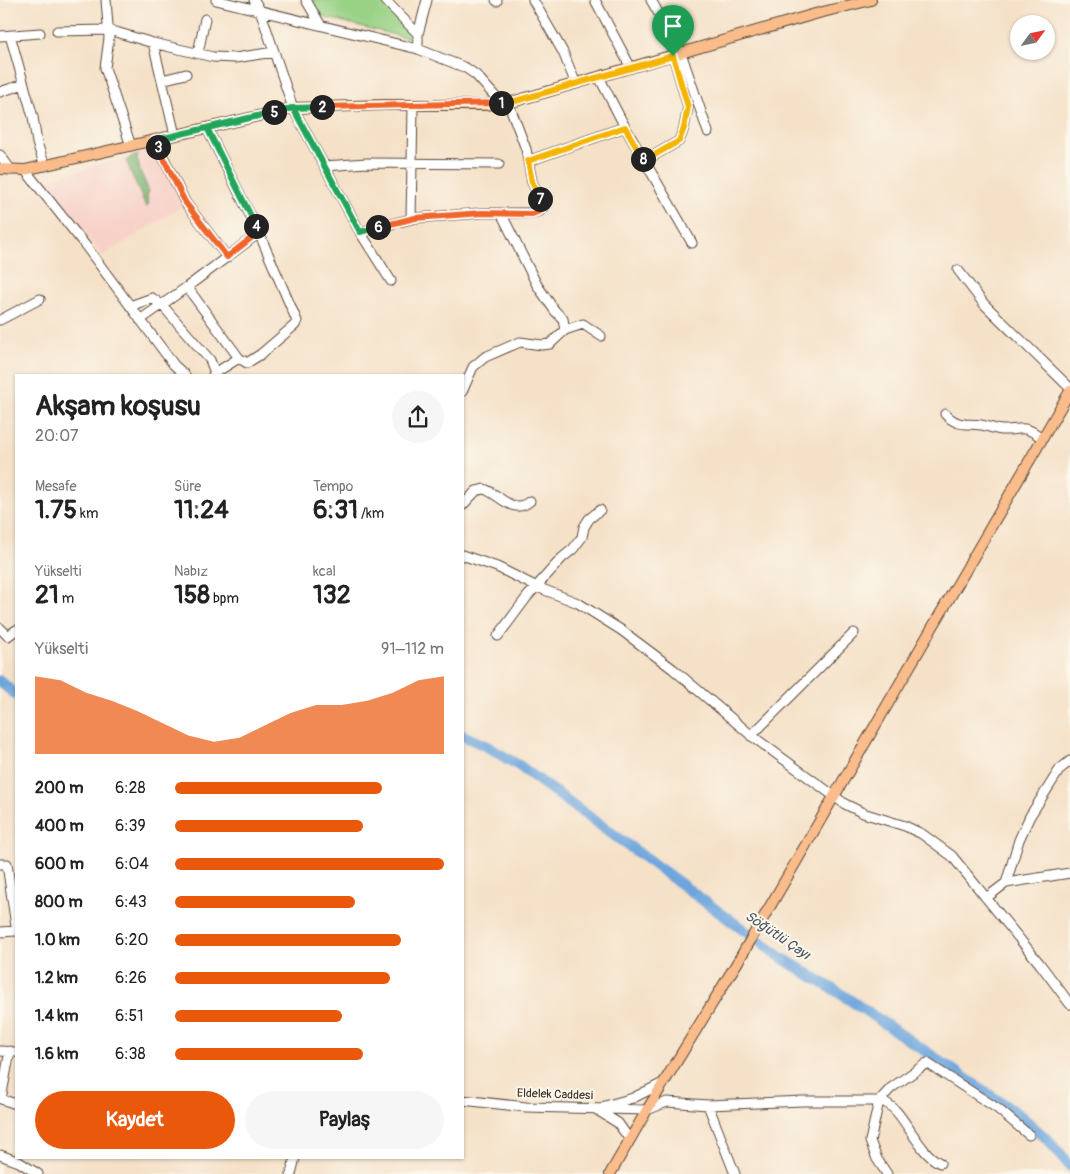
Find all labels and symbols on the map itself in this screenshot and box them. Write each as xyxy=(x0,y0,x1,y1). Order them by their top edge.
pin xyxy=(652,5,694,56)
north arrow xyxy=(1010,15,1055,60)
pin: 1 xyxy=(488,90,514,116)
pin: 2 xyxy=(310,94,334,120)
pin: 5 xyxy=(262,100,286,124)
pin: 3 xyxy=(146,134,170,160)
pin: 8 xyxy=(630,146,656,172)
pin: 7 xyxy=(528,186,552,212)
pin: 4 xyxy=(244,214,268,238)
pin: 6 xyxy=(366,214,390,240)
water label: Söğütlü Çayı xyxy=(742,907,814,964)
street label: Eldelek Caddesi xyxy=(517,1086,594,1103)

